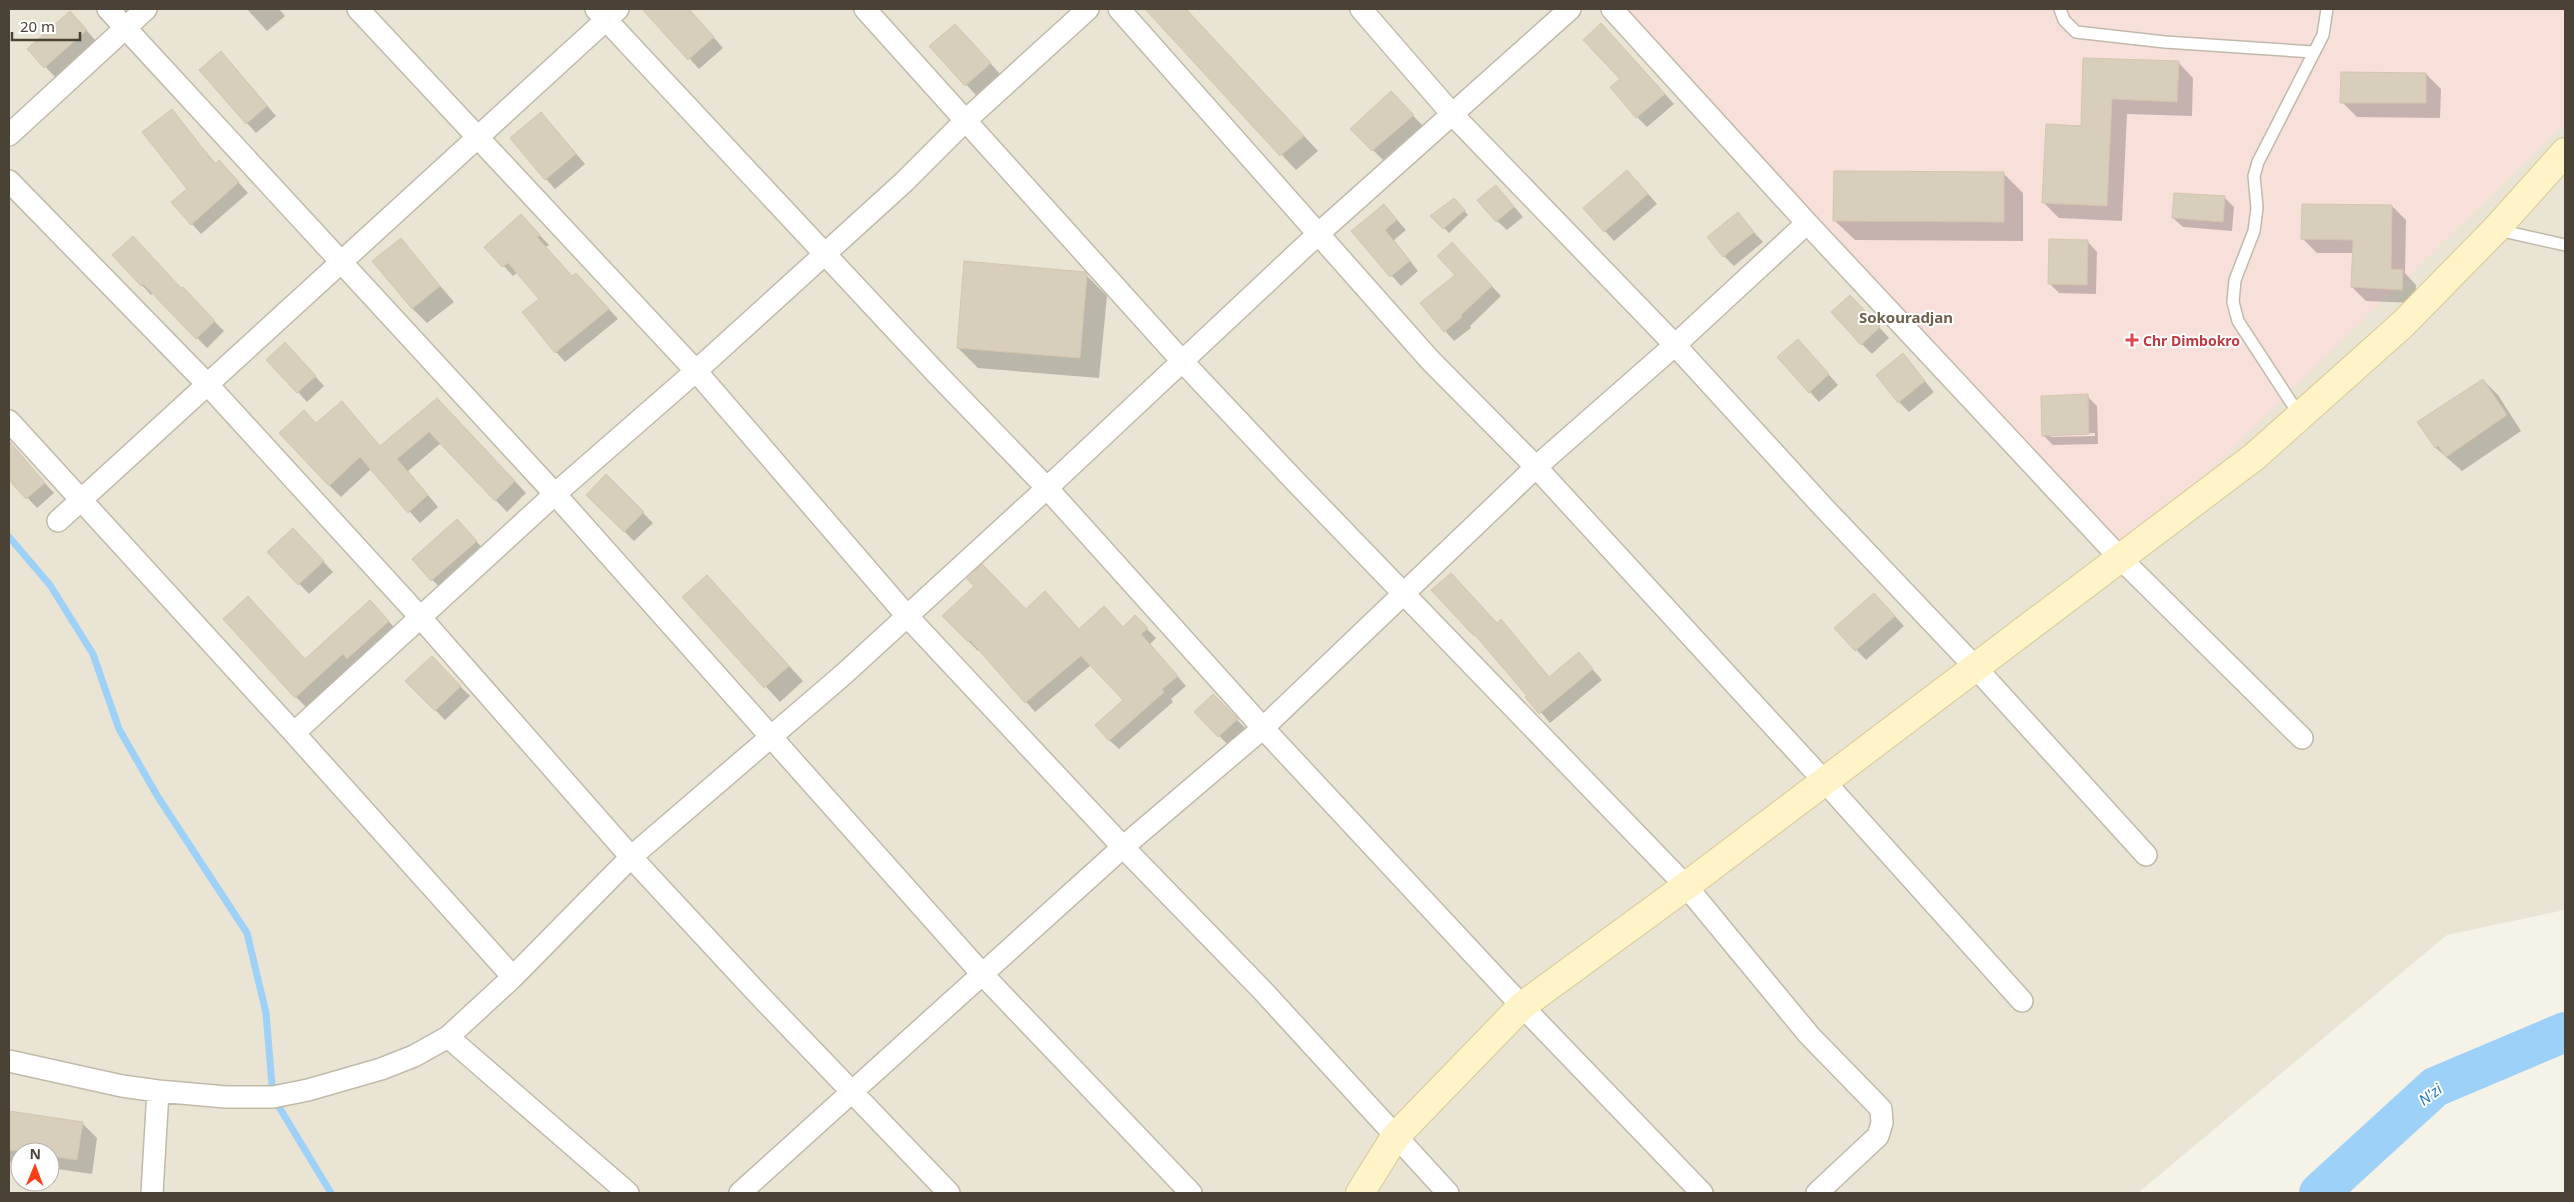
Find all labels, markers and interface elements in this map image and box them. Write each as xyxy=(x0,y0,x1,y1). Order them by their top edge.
scale bar xyxy=(12,10,80,42)
text: 20 m xyxy=(20,16,55,36)
district label: Sokouradjan xyxy=(1859,307,1953,327)
place label: Chr Dimbokro xyxy=(2143,331,2240,350)
marker: Chr Dimbokro xyxy=(2125,333,2139,347)
water label: N'zi xyxy=(2414,1078,2447,1109)
north arrow xyxy=(10,1142,60,1192)
text: N xyxy=(29,1144,41,1163)

